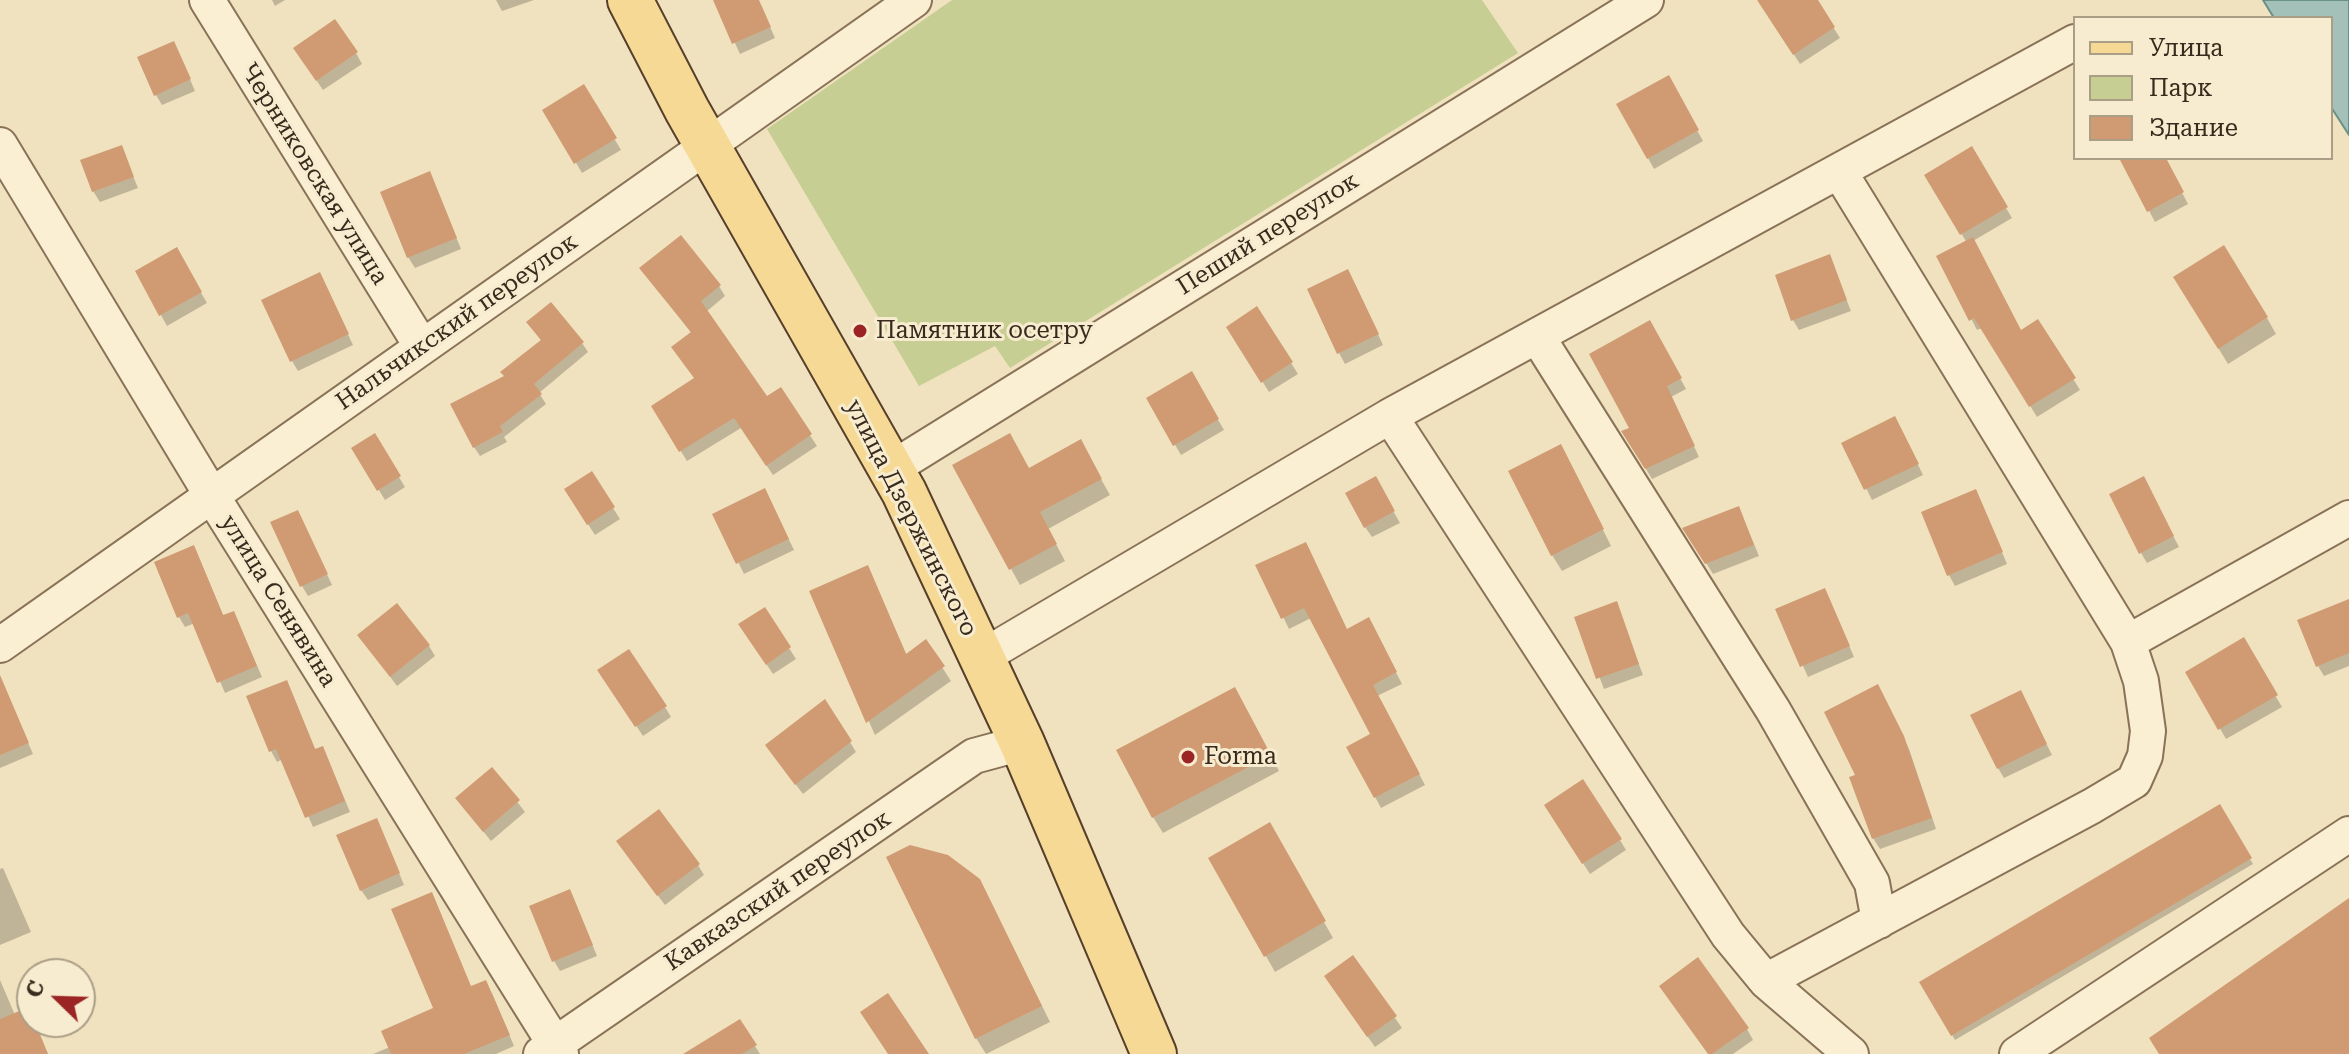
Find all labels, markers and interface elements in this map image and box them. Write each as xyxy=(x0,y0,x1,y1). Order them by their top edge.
legend xyxy=(2073,16,2333,160)
text: Улица xyxy=(2149,34,2223,62)
street label: Черниковская улица xyxy=(234,58,394,290)
text: Парк xyxy=(2149,74,2212,102)
text: Здание xyxy=(2149,114,2238,142)
street label: Пеший переулок xyxy=(1172,167,1364,301)
street label: Нальчикский переулок xyxy=(331,228,583,416)
place label: Памятник осетру xyxy=(876,317,1093,345)
marker: Памятник осетру xyxy=(851,322,869,340)
street label: улица Дзержинского xyxy=(839,395,983,641)
street label: улица Сенявина xyxy=(213,510,343,692)
place label: Forma xyxy=(1204,743,1277,771)
marker: Forma xyxy=(1179,748,1197,766)
street label: Кавказский переулок xyxy=(659,805,897,977)
north arrow xyxy=(16,958,96,1038)
text: С xyxy=(21,977,50,1001)

